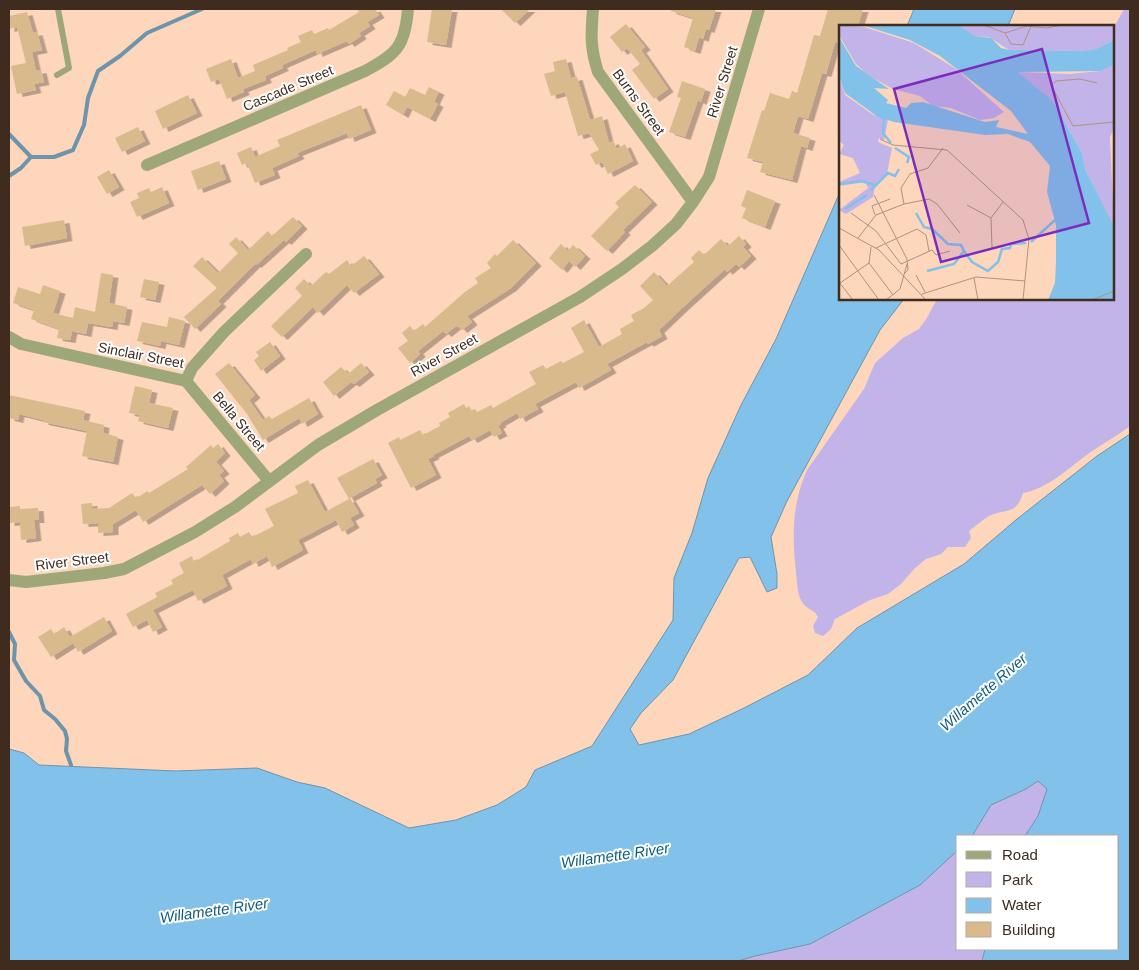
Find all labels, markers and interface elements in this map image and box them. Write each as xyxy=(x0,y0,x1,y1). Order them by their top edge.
inset map xyxy=(839,25,1114,300)
street label: River Street xyxy=(704,44,740,120)
street label: Cascade Street xyxy=(240,62,336,114)
street label: Burns Street xyxy=(610,66,668,138)
street label: River Street xyxy=(408,330,480,380)
street label: Sinclair Street xyxy=(97,339,185,371)
street label: Bella Street xyxy=(210,388,268,454)
street label: River Street xyxy=(34,549,110,573)
water label: Willamette River xyxy=(936,649,1030,734)
legend xyxy=(956,835,1119,950)
water label: Willamette River xyxy=(560,839,671,871)
text: Road xyxy=(1002,846,1038,863)
text: Park xyxy=(1002,871,1033,888)
water label: Willamette River xyxy=(159,894,270,926)
text: Water xyxy=(1002,896,1041,913)
text: Building xyxy=(1002,921,1055,938)

